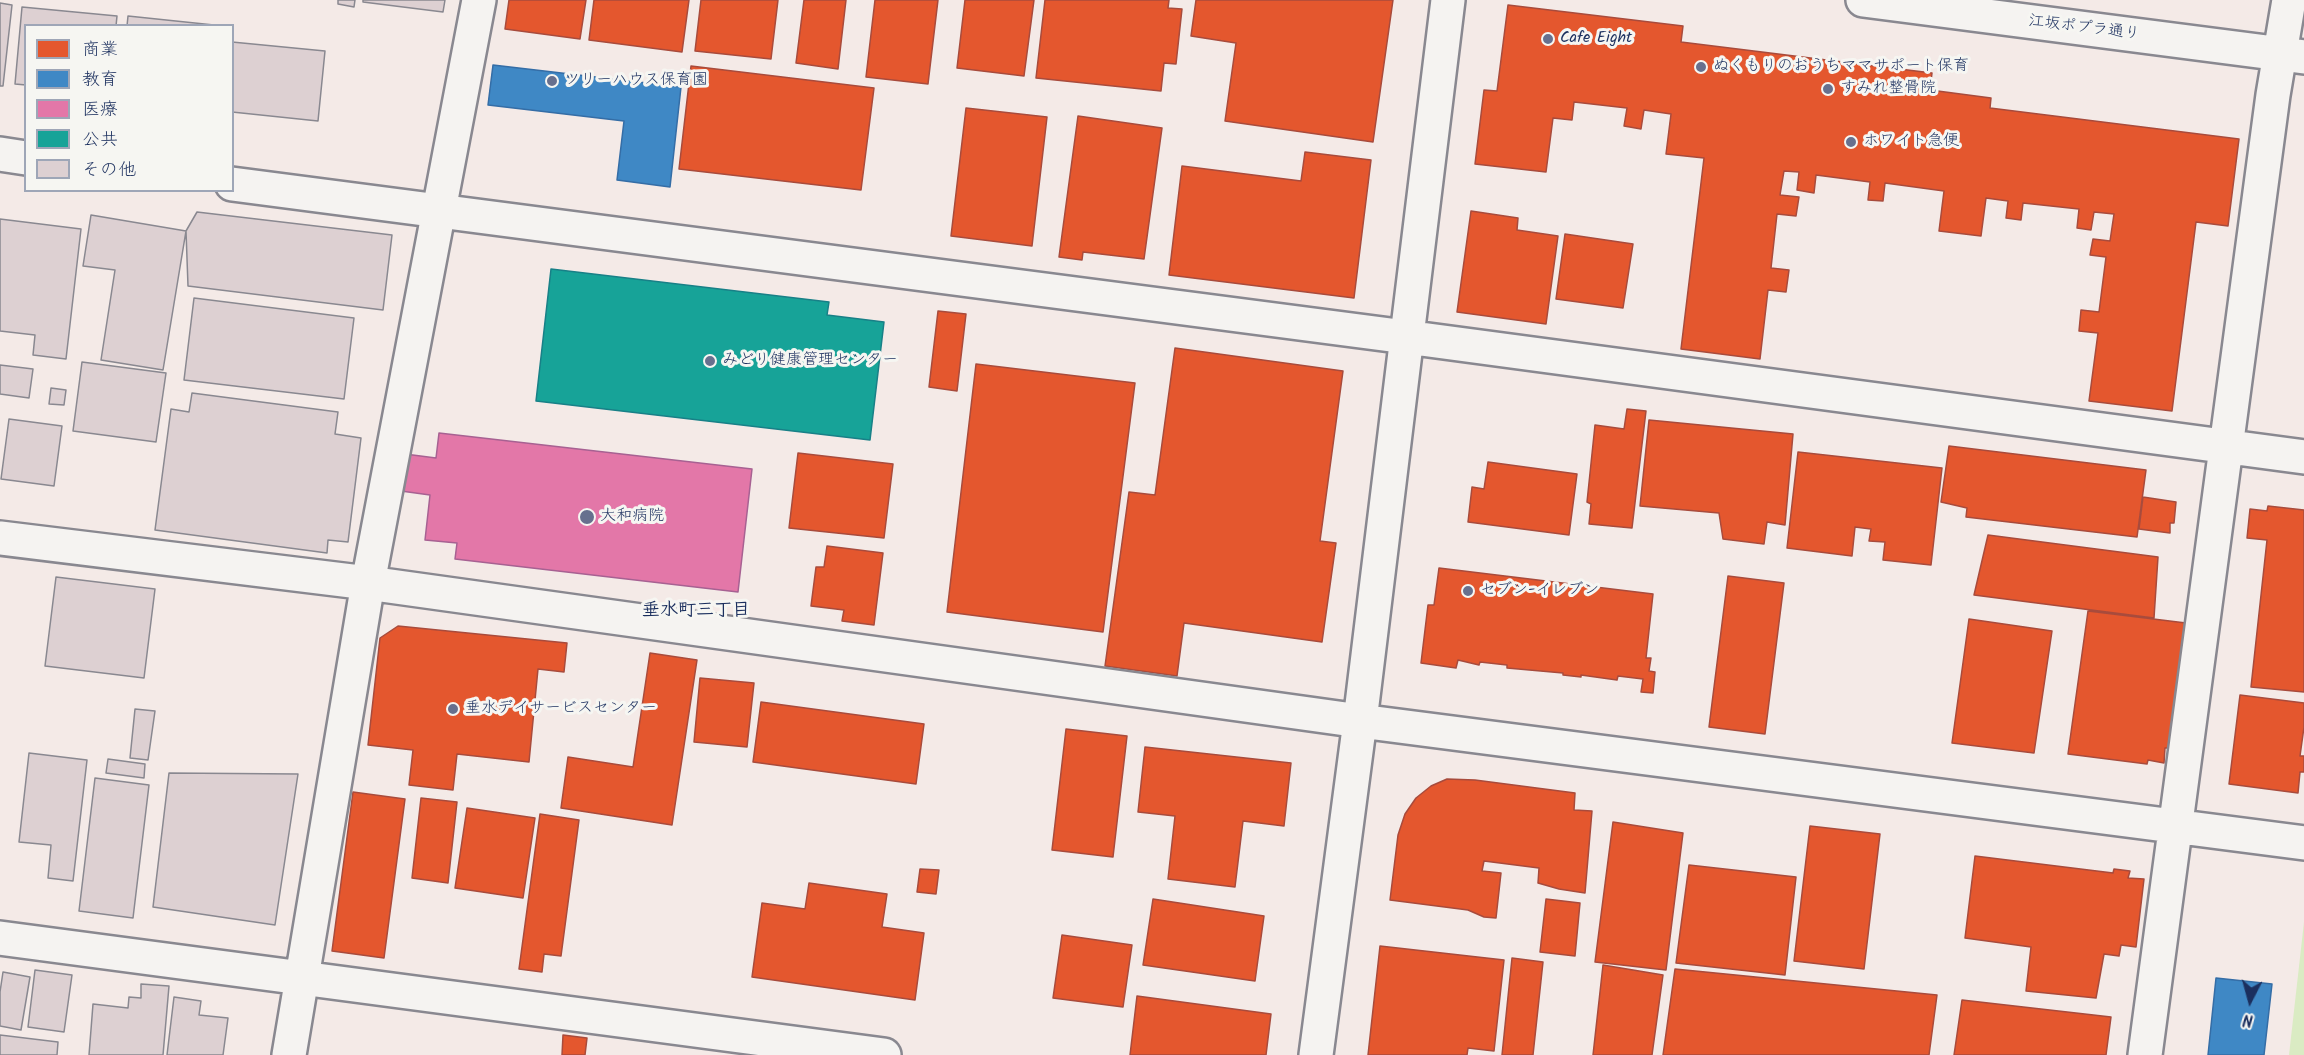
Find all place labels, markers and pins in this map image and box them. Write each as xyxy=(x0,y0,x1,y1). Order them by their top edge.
place label: Cafe Eight xyxy=(1560,29,1632,49)
marker: Cafe Eight xyxy=(1541,32,1555,46)
place label: ぬくもりのおうちママサポート保育 xyxy=(1713,57,1969,77)
marker: ぬくもりのおうちママサポート保育 xyxy=(1694,60,1708,74)
place label: ツリーハウス保育園 xyxy=(564,71,708,91)
marker: ツリーハウス保育園 xyxy=(545,74,559,88)
place label: すみれ整骨院 xyxy=(1840,79,1936,99)
marker: すみれ整骨院 xyxy=(1821,82,1835,96)
place label: ホワイト急便 xyxy=(1863,132,1959,152)
marker: ホワイト急便 xyxy=(1844,135,1858,149)
place label: みどり健康管理センター xyxy=(722,351,898,371)
marker: みどり健康管理センター xyxy=(703,354,717,368)
place label: 大和病院 xyxy=(600,507,664,527)
marker: 大和病院 xyxy=(578,508,596,526)
place label: セブン-イレブン xyxy=(1480,581,1599,601)
marker: セブン-イレブン xyxy=(1461,584,1475,598)
place label: 垂水デイサービスセンター xyxy=(465,699,657,719)
marker: 垂水デイサービスセンター xyxy=(446,702,460,716)

